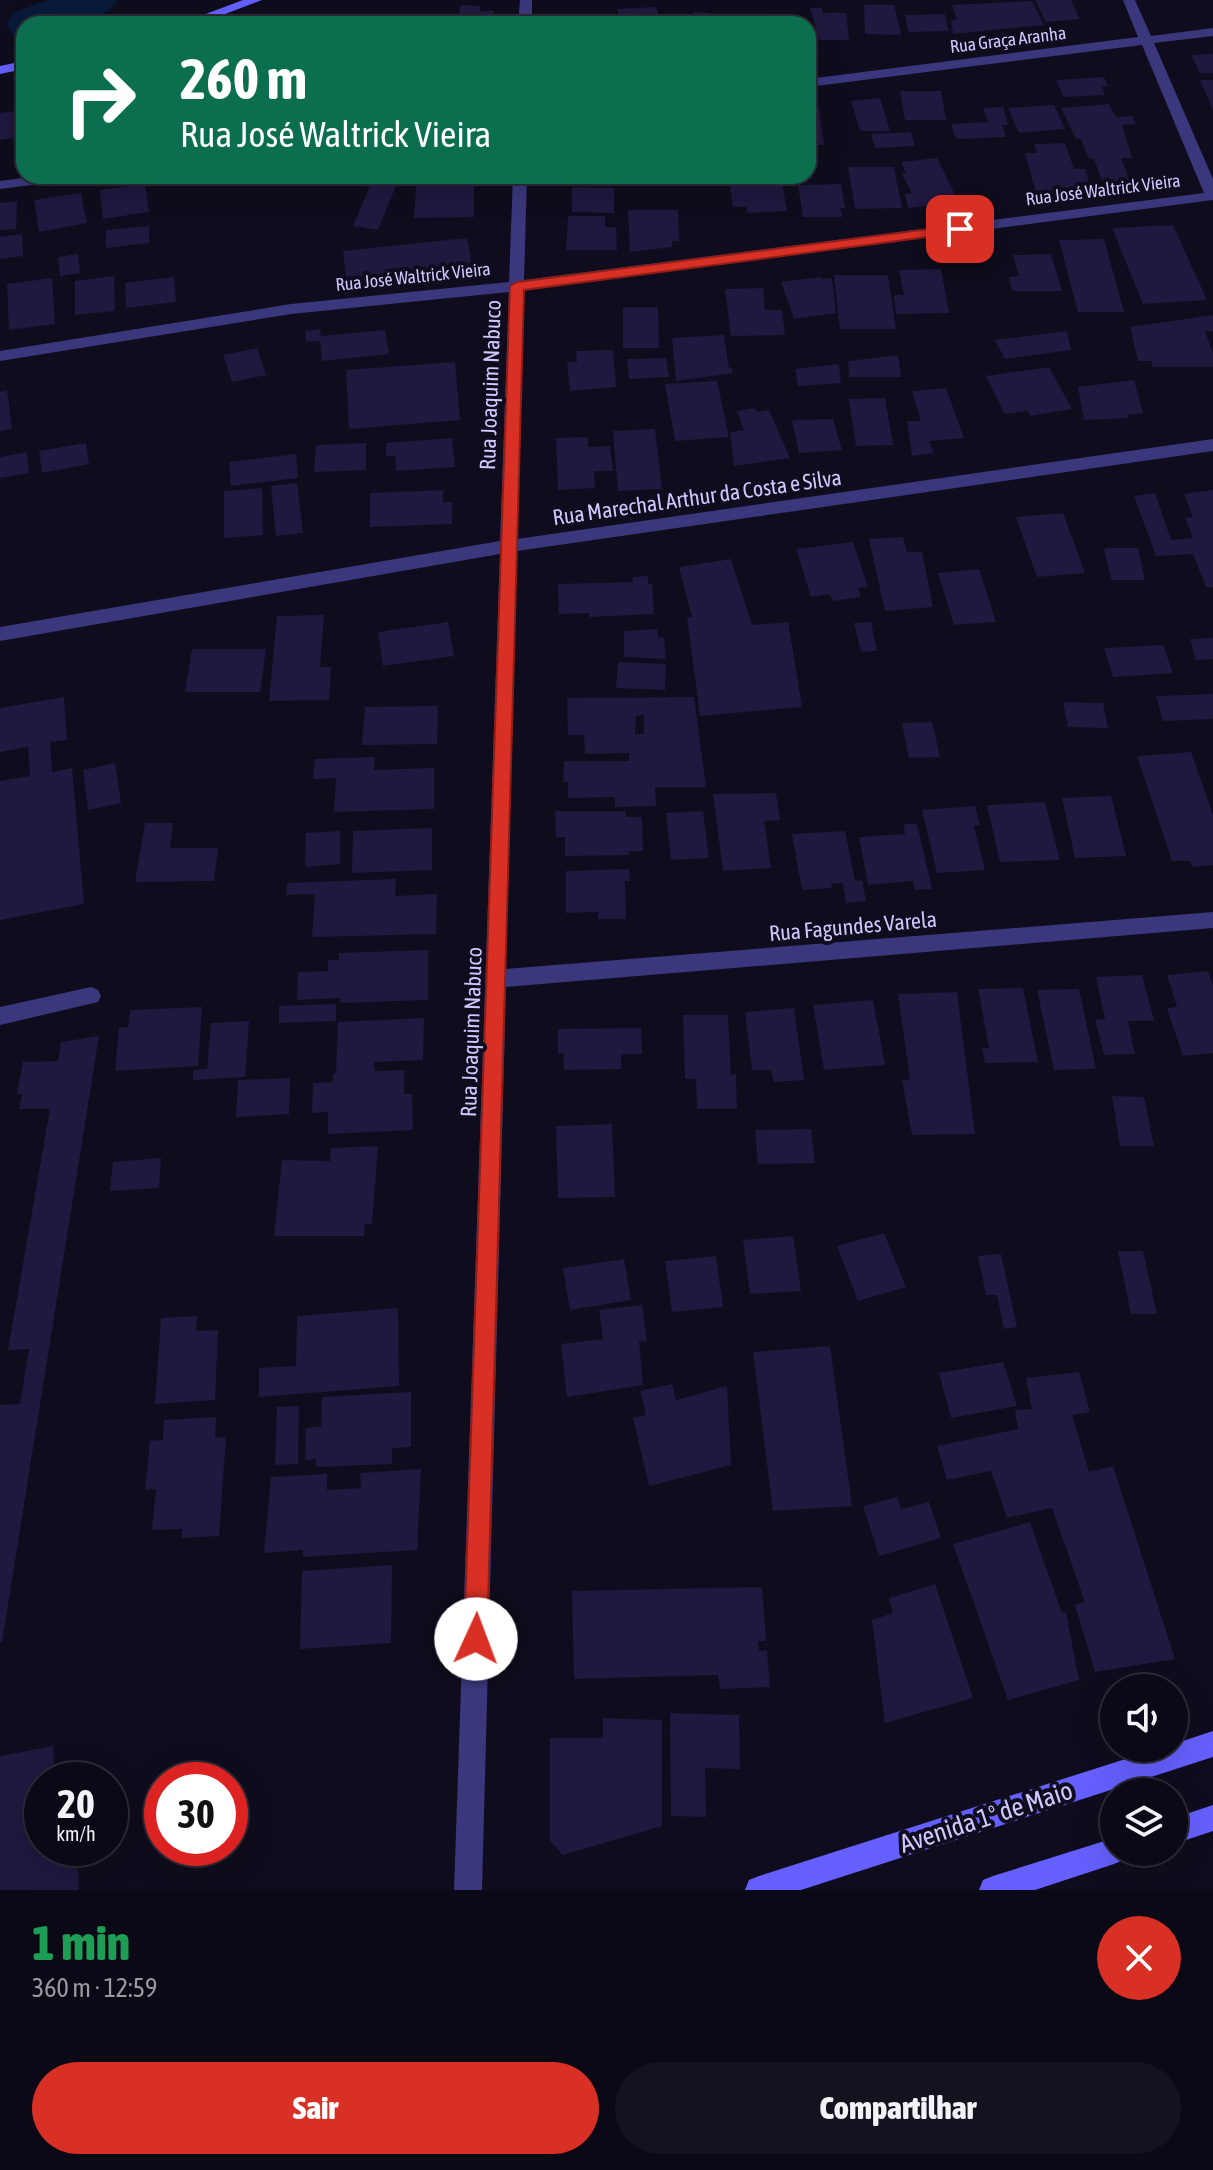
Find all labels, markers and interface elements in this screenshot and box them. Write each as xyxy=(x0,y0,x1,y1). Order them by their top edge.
street label: Rua Graça Aranha xyxy=(949,22,1067,57)
text: 260 m xyxy=(180,47,307,111)
icon: right xyxy=(48,48,152,152)
text: Rua José Waltrick Vieira xyxy=(180,113,491,155)
street label: Rua José Waltrick Vieira xyxy=(1024,170,1181,209)
pin xyxy=(926,195,994,263)
icon: arrive xyxy=(938,207,982,251)
street label: Rua José Waltrick Vieira xyxy=(334,258,491,295)
street label: Rua Joaquim Nabuco xyxy=(474,299,506,471)
street label: Rua Marechal Arthur da Costa e Silva xyxy=(551,464,843,530)
street label: Rua Fagundes Varela xyxy=(768,906,938,946)
street label: Rua Joaquim Nabuco xyxy=(455,946,487,1118)
position arrow xyxy=(434,1597,518,1681)
map controls xyxy=(1100,1674,1188,1866)
button: sound xyxy=(1100,1674,1188,1762)
speed limit sign: 30 xyxy=(144,1762,248,1866)
street label: Avenida 1º de Maio xyxy=(896,1775,1076,1859)
button: layers xyxy=(1100,1778,1188,1866)
text: 20 xyxy=(57,1781,95,1826)
text: km/h xyxy=(56,1822,96,1845)
text: 1 min xyxy=(32,1915,130,1970)
button: close xyxy=(1097,1916,1181,2000)
text: 360 m · 12:59 xyxy=(32,1973,157,2003)
button: Sair xyxy=(32,2062,599,2154)
button: Compartilhar xyxy=(615,2062,1181,2154)

